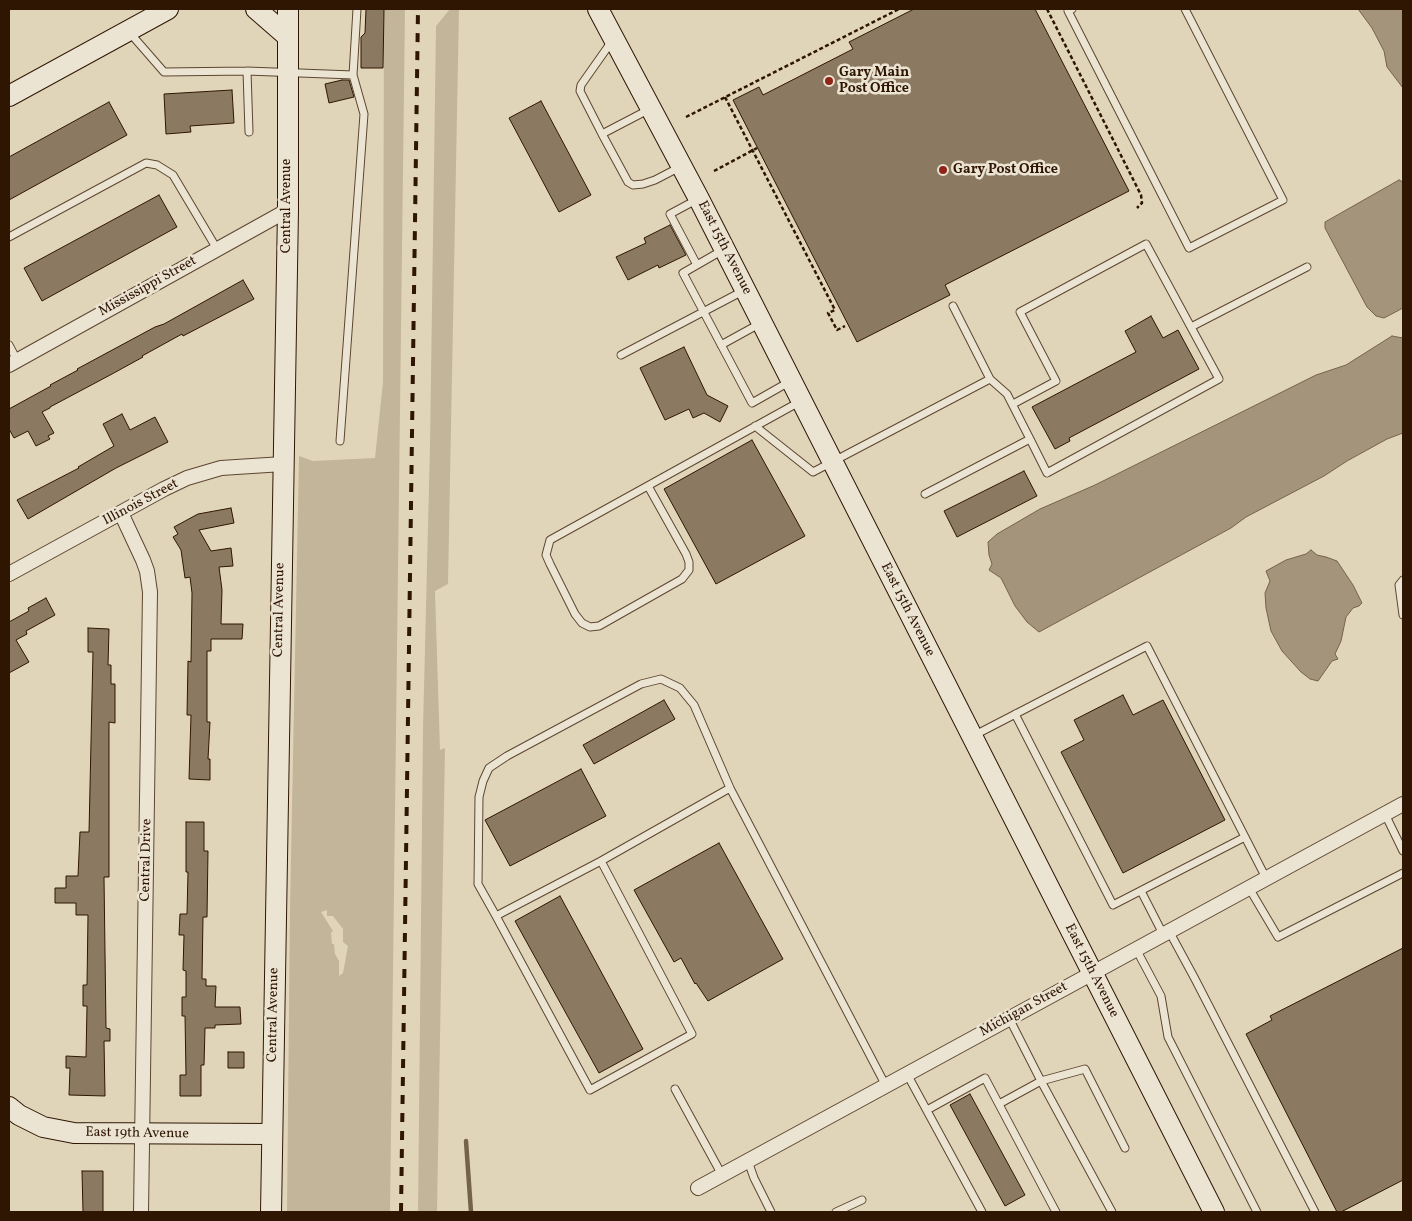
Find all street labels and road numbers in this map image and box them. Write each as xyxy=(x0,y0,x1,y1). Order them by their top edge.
street label: Central Avenue xyxy=(279,159,295,253)
street label: East 15th Avenue xyxy=(693,198,755,298)
street label: Mississippi Street xyxy=(96,253,200,321)
street label: Illinois Street xyxy=(100,476,182,530)
street label: East 15th Avenue xyxy=(876,560,938,660)
street label: Central Avenue xyxy=(271,563,289,657)
street label: Central Drive xyxy=(138,818,156,902)
street label: East 15th Avenue xyxy=(1060,921,1122,1021)
street label: Central Avenue xyxy=(265,968,283,1062)
street label: Michigan Street xyxy=(977,979,1071,1041)
street label: East 19th Avenue xyxy=(85,1125,189,1143)

